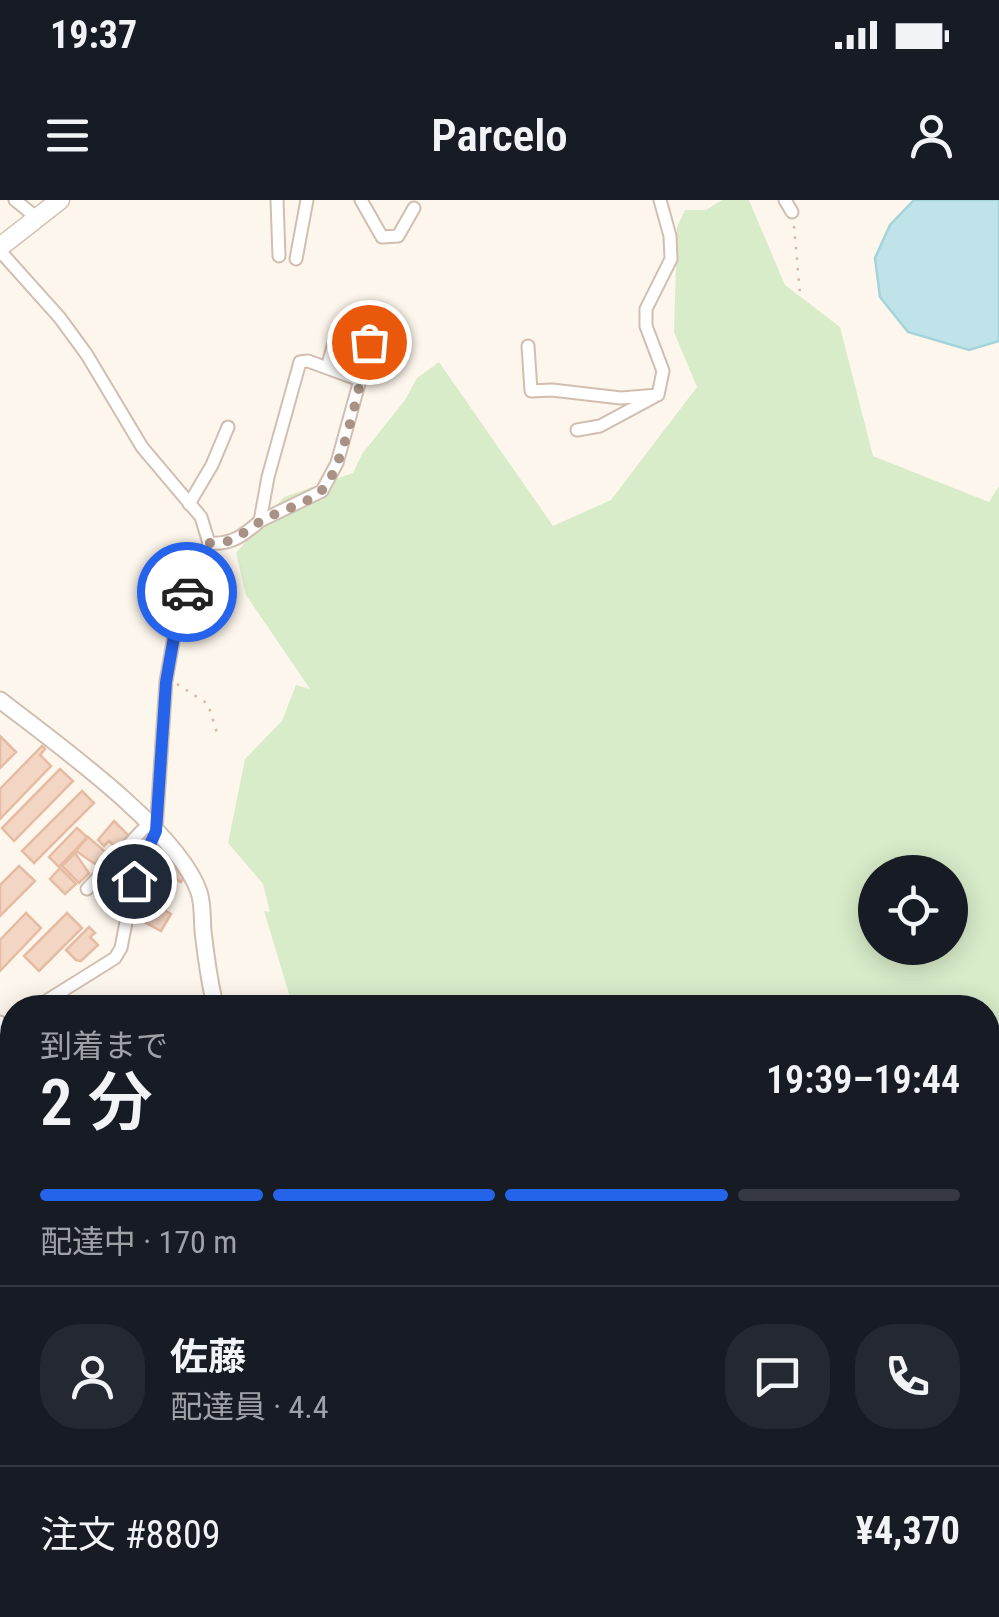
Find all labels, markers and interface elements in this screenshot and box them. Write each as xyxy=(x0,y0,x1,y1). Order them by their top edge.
text: 19:37 xyxy=(50,13,137,57)
icon: menu xyxy=(40,108,95,163)
icon: person xyxy=(904,108,959,163)
text: Parcelo xyxy=(431,109,568,162)
pin xyxy=(327,300,412,385)
icon: bag xyxy=(342,315,397,370)
courier xyxy=(137,542,237,642)
icon: car xyxy=(160,565,215,620)
pin xyxy=(92,839,177,924)
icon: home xyxy=(107,854,162,909)
map controls xyxy=(858,855,968,965)
button: locate xyxy=(858,855,968,965)
text: 到着まで xyxy=(40,1027,168,1065)
text: 19:39–19:44 xyxy=(766,1058,960,1102)
text: 2 分 xyxy=(40,1065,153,1141)
text: 配達中 · 170 m xyxy=(40,1223,237,1261)
button: person xyxy=(40,1324,145,1429)
button: chat xyxy=(725,1324,830,1429)
button: phone xyxy=(855,1324,960,1429)
text: 佐藤 xyxy=(170,1335,246,1379)
text: 配達員 · 4.4 xyxy=(170,1388,329,1426)
text: ¥4,370 xyxy=(856,1509,960,1553)
text: 注文 #8809 xyxy=(40,1513,221,1557)

